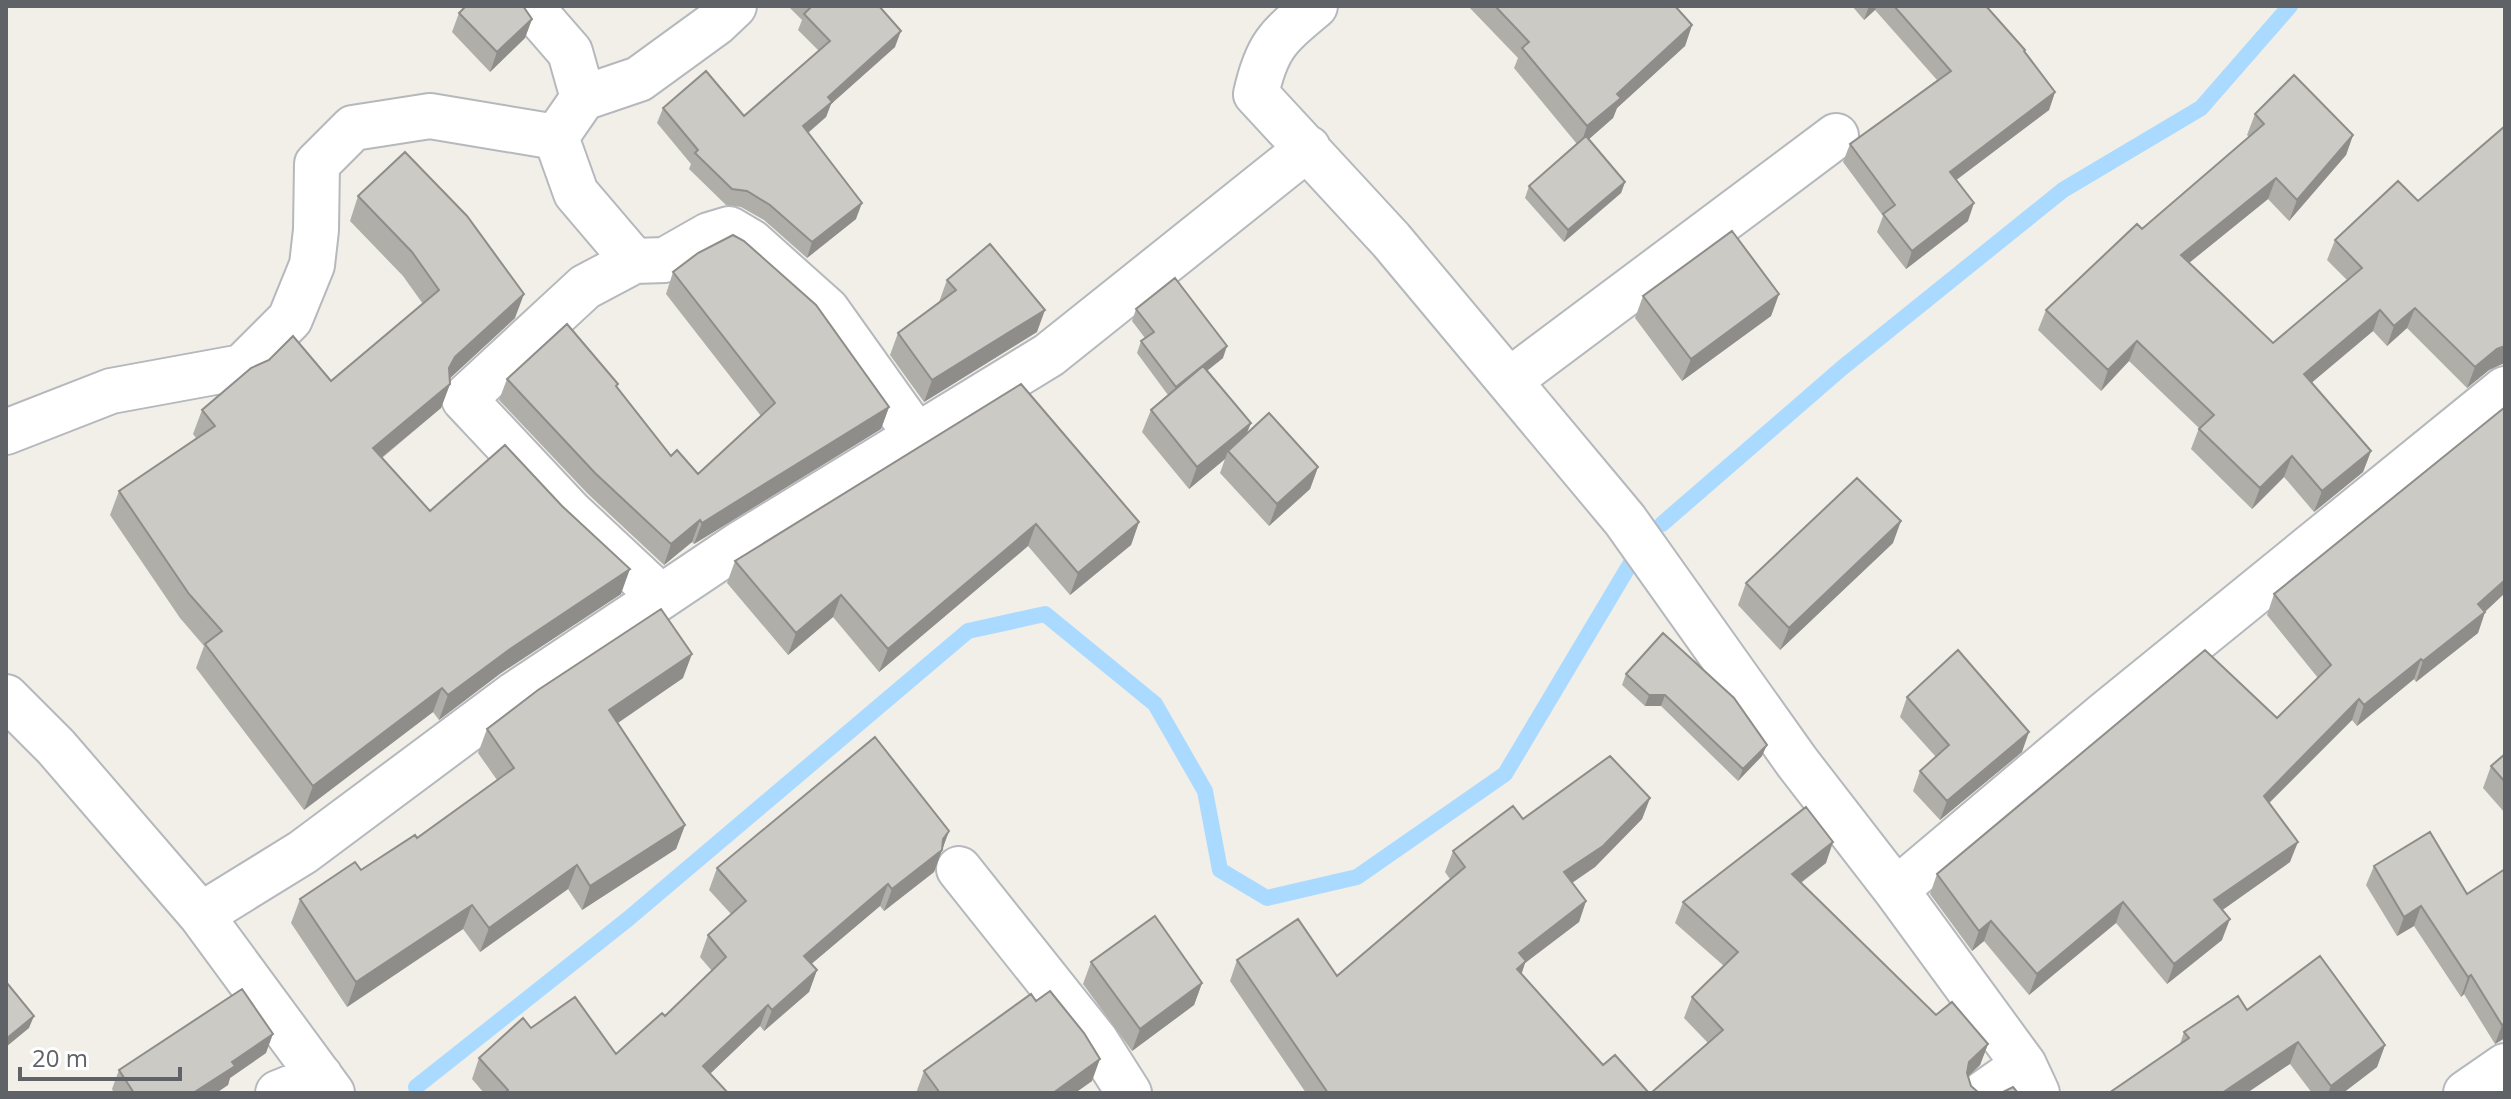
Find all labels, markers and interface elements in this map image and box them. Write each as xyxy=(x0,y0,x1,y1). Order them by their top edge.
scale bar xyxy=(20,1031,180,1081)
text: 20 m xyxy=(32,1041,88,1074)

